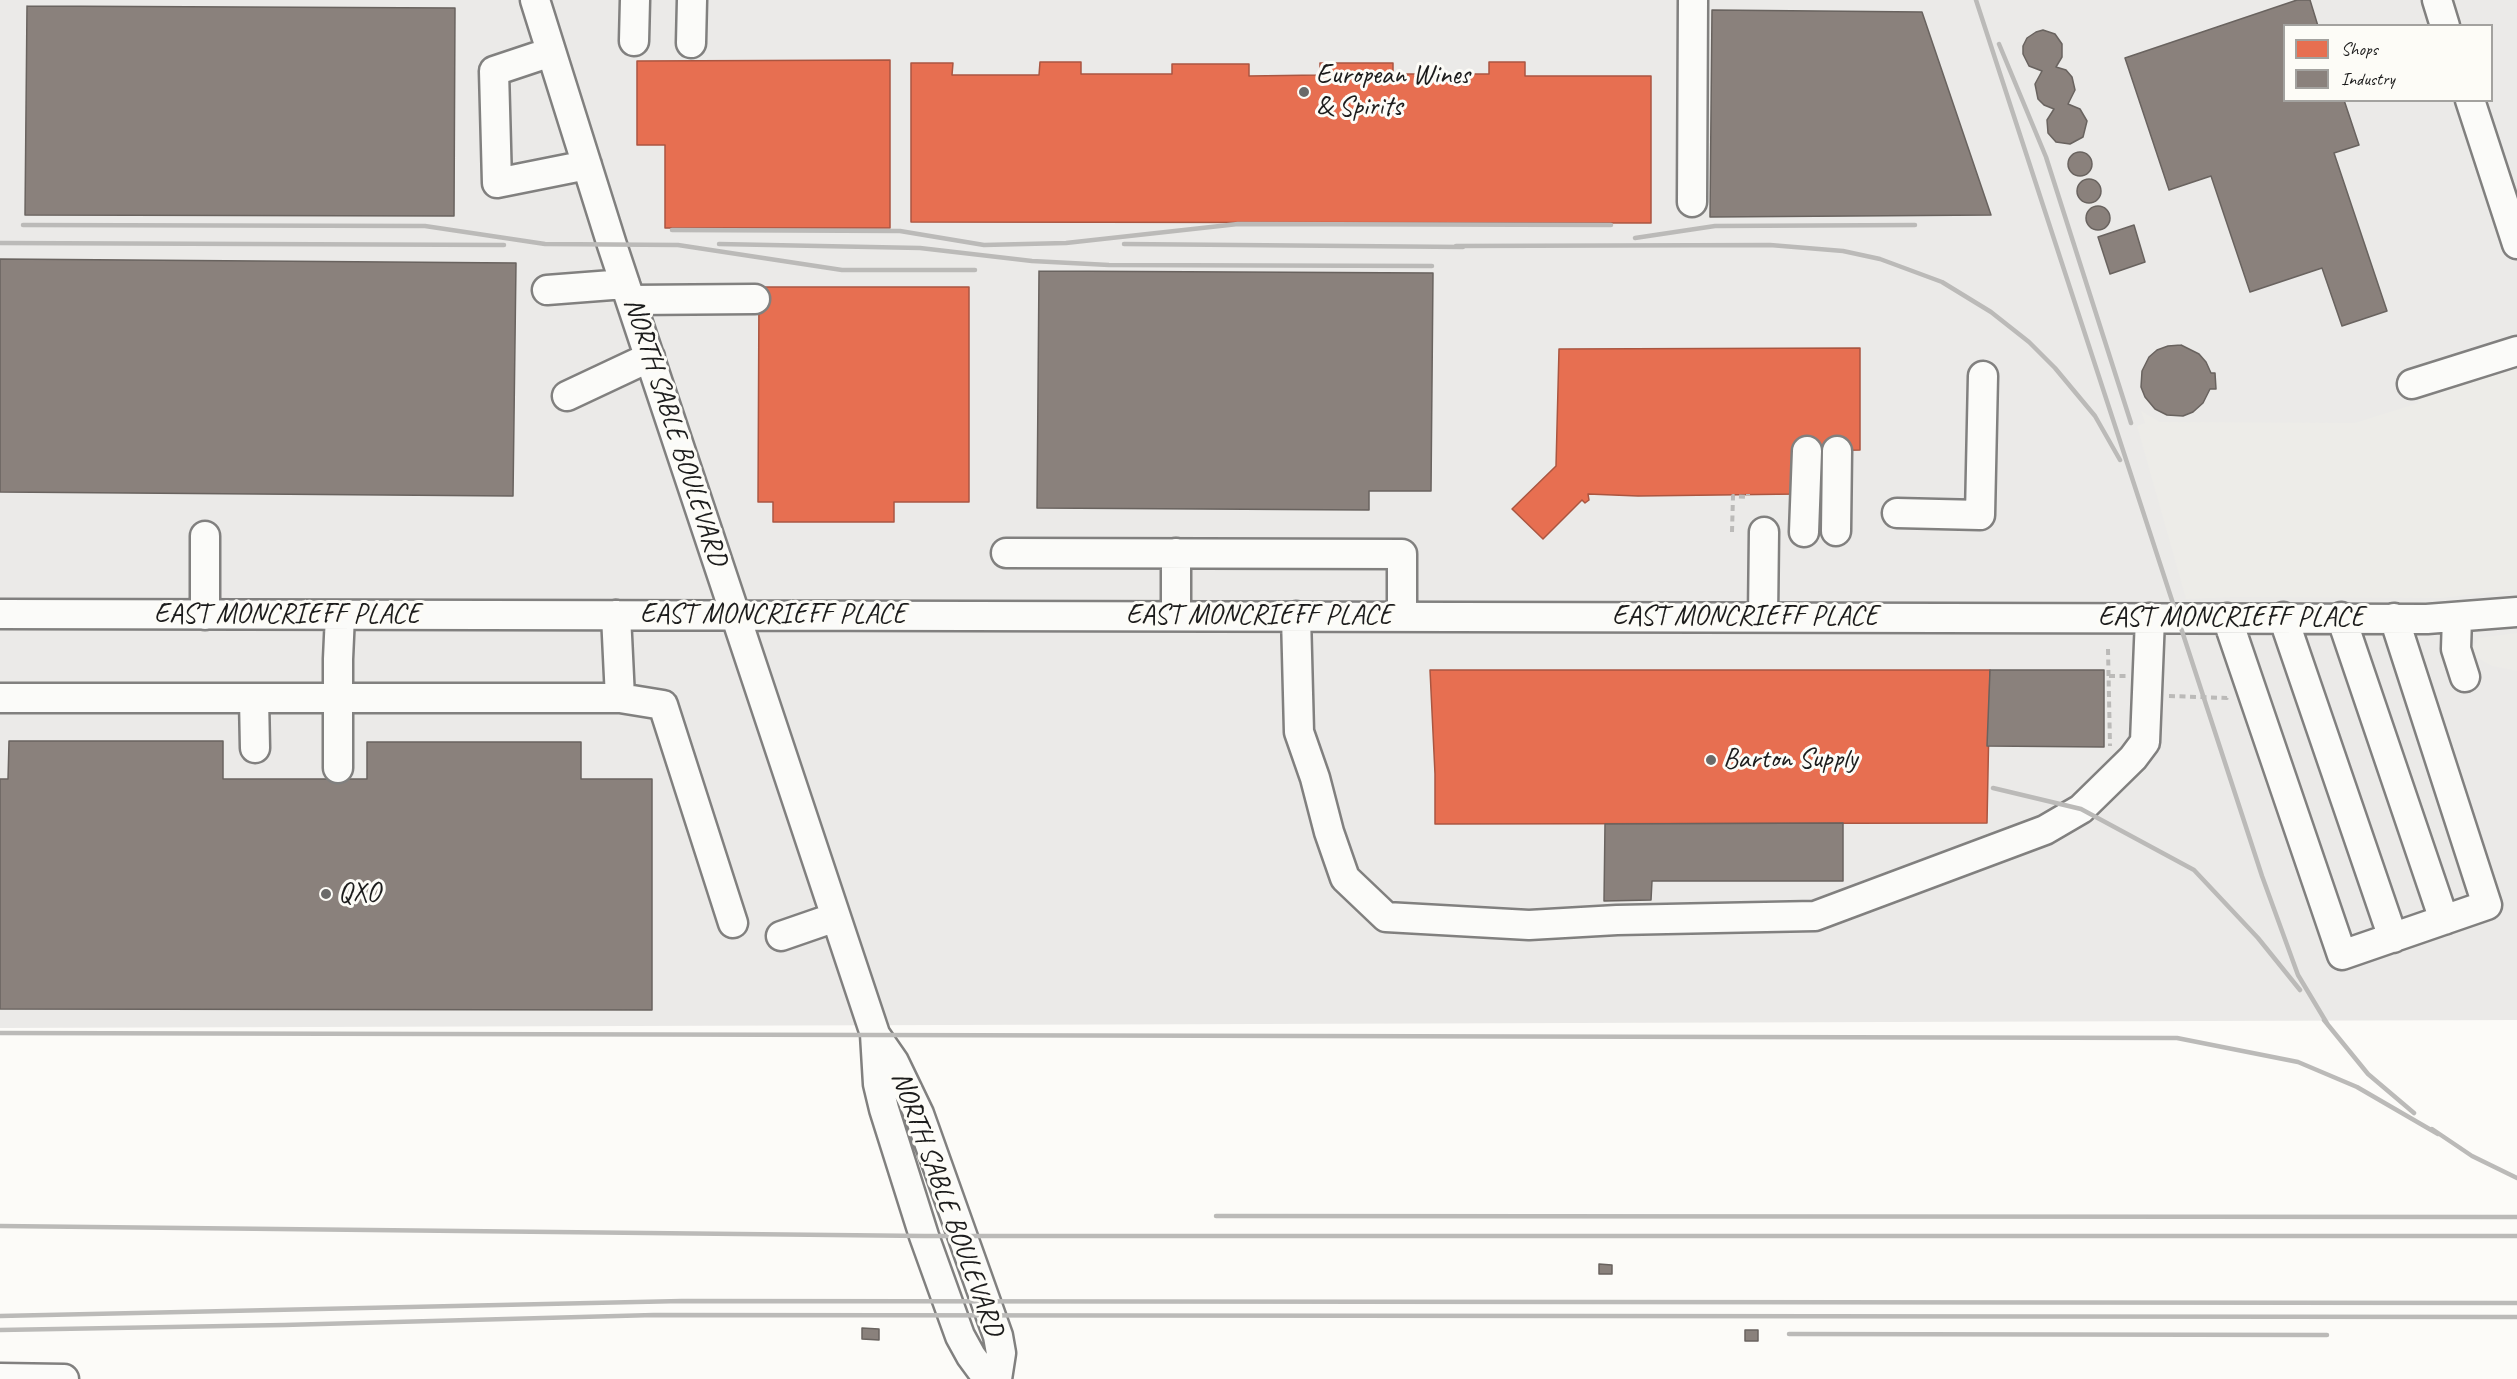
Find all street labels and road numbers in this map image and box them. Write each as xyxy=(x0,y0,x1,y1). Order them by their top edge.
street label: NORTH SABLE BOULEVARD xyxy=(616,294,734,570)
street label: EAST MONCRIEFF PLACE xyxy=(154,598,420,632)
street label: EAST MONCRIEFF PLACE xyxy=(640,598,906,632)
street label: EAST MONCRIEFF PLACE xyxy=(1126,599,1392,633)
street label: EAST MONCRIEFF PLACE xyxy=(1612,600,1878,634)
street label: EAST MONCRIEFF PLACE xyxy=(2098,601,2364,635)
street label: NORTH SABLE BOULEVARD xyxy=(883,1067,1011,1341)

